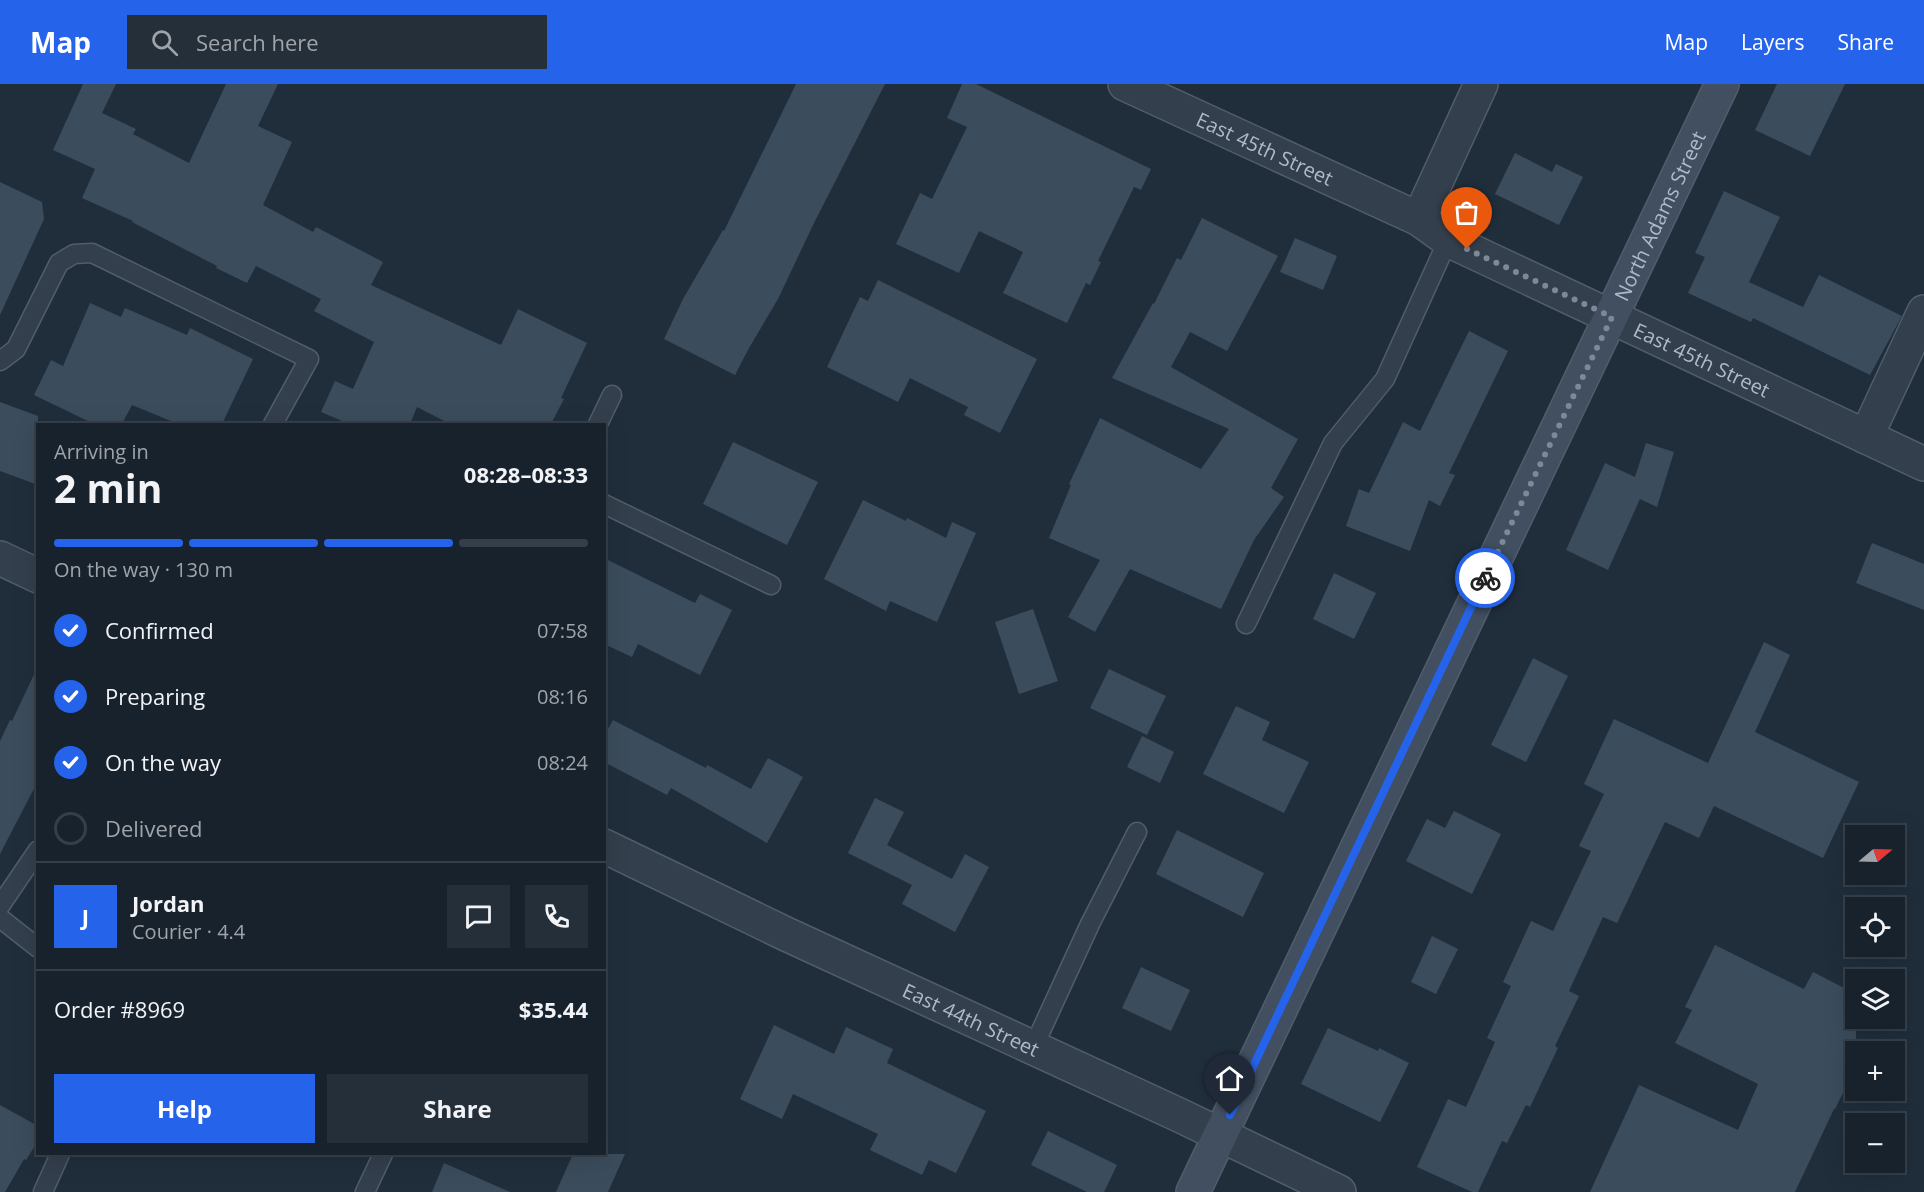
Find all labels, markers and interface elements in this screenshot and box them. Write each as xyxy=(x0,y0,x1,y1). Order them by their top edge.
search box xyxy=(127,15,547,69)
text: Map xyxy=(30,23,91,61)
icon: search xyxy=(148,26,181,59)
text: Search here xyxy=(196,27,319,57)
text: Map xyxy=(1665,28,1708,56)
text: Layers xyxy=(1741,28,1805,56)
text: Share xyxy=(1838,28,1894,56)
street label: East 45th Street xyxy=(1192,105,1338,191)
street label: North Adams Street xyxy=(1607,126,1711,305)
pin xyxy=(1441,187,1492,249)
icon: bag xyxy=(1450,196,1483,229)
street label: East 45th Street xyxy=(1629,316,1774,403)
text: Arriving in xyxy=(54,438,149,465)
text: 08:28–08:33 xyxy=(464,459,588,489)
text: 2 min xyxy=(54,461,162,514)
courier xyxy=(1455,548,1515,608)
text: On the way · 130 m xyxy=(54,556,233,583)
icon: bike xyxy=(1469,562,1502,595)
icon: check xyxy=(54,614,87,647)
text: Confirmed xyxy=(105,615,214,645)
text: 07:58 xyxy=(537,617,588,644)
icon: check xyxy=(54,680,87,713)
text: Preparing xyxy=(105,681,205,711)
text: 08:16 xyxy=(537,683,588,710)
icon: check xyxy=(54,746,87,779)
text: On the way xyxy=(105,747,221,777)
text: 08:24 xyxy=(537,749,588,776)
text: Delivered xyxy=(105,813,203,843)
north arrow xyxy=(1845,825,1905,885)
map controls xyxy=(1845,825,1905,1173)
button: chat xyxy=(447,885,510,948)
button: phone xyxy=(525,885,588,948)
text: Jordan xyxy=(132,888,205,918)
button: locate xyxy=(1845,897,1905,957)
text: J xyxy=(82,901,89,931)
text: Courier · 4.4 xyxy=(132,918,245,945)
button: layers xyxy=(1845,969,1905,1029)
street label: East 44th Street xyxy=(899,976,1044,1062)
text: Order #8969 xyxy=(54,994,185,1024)
text: $35.44 xyxy=(519,994,588,1024)
button: + xyxy=(1845,1041,1905,1101)
pin xyxy=(1204,1053,1255,1115)
icon: home xyxy=(1213,1062,1246,1095)
button: Help xyxy=(54,1074,315,1143)
button: Share xyxy=(327,1074,588,1143)
button: − xyxy=(1845,1113,1905,1173)

